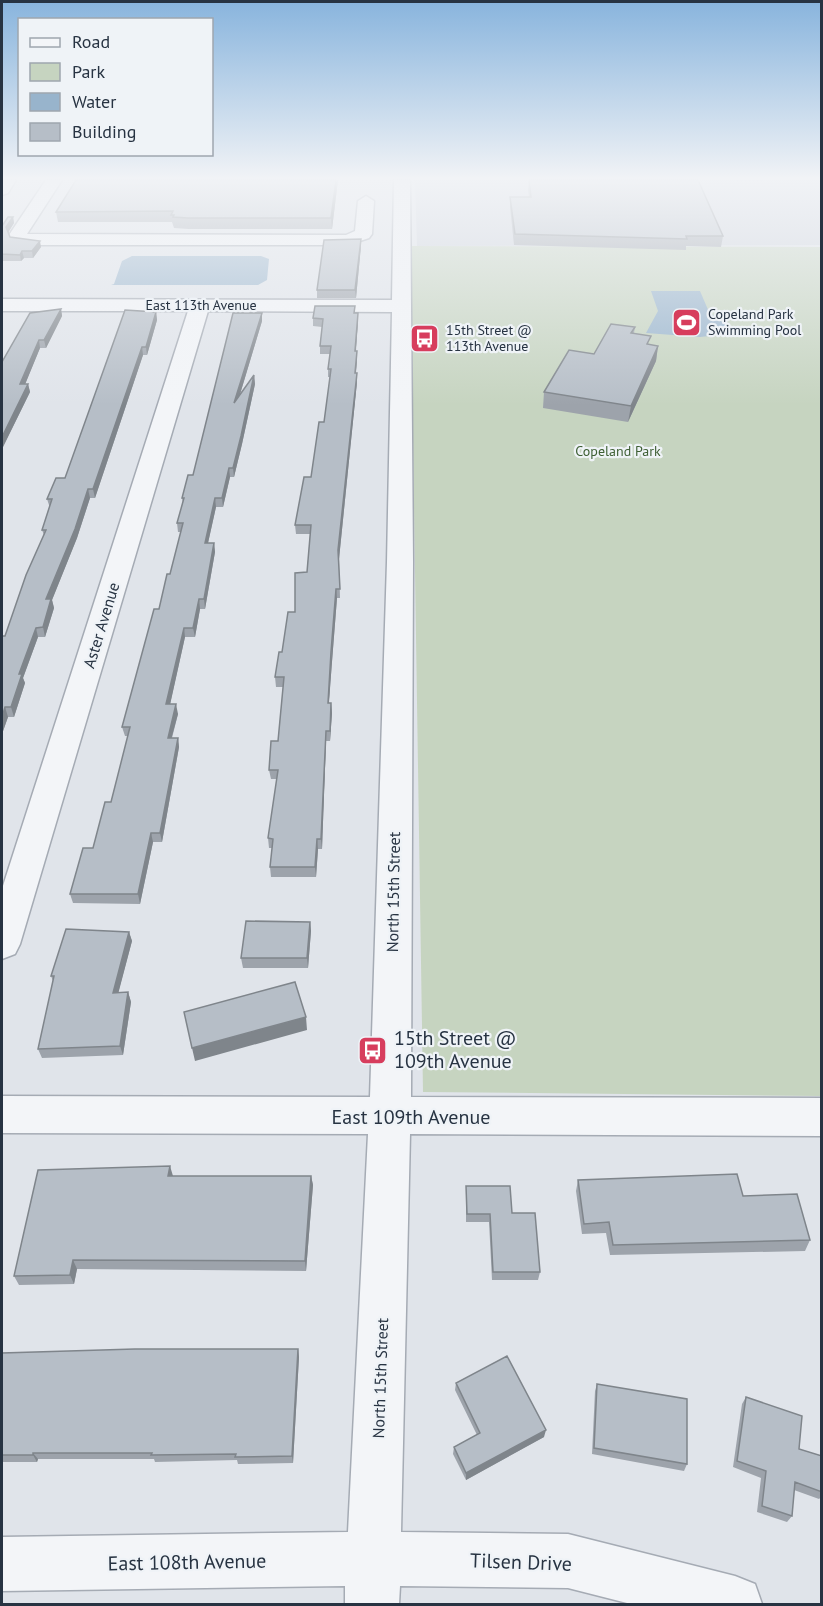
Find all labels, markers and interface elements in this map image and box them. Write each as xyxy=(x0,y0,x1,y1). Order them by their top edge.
legend xyxy=(18,18,213,156)
text: Road xyxy=(72,30,110,53)
text: Park xyxy=(72,60,105,83)
text: Water xyxy=(72,90,116,113)
text: Building xyxy=(72,120,136,143)
street label: East 113th Avenue xyxy=(145,296,257,314)
place label: Copeland Park Swimming Pool xyxy=(708,305,801,339)
sports icon: Copeland Park Swimming Pool xyxy=(671,306,703,338)
place label: 15th Street @ 113th Avenue xyxy=(446,321,532,355)
bus stop icon: 15th Street @ 113th Avenue xyxy=(409,322,441,354)
park label: Copeland Park xyxy=(575,442,661,460)
street label: Aster Avenue xyxy=(78,580,124,670)
street label: North 15th Street xyxy=(382,831,404,952)
place label: 15th Street @ 109th Avenue xyxy=(394,1025,517,1074)
bus stop icon: 15th Street @ 109th Avenue xyxy=(357,1034,389,1066)
street label: East 109th Avenue xyxy=(332,1104,490,1130)
street label: North 15th Street xyxy=(368,1317,392,1439)
street label: Tilsen Drive xyxy=(470,1547,572,1577)
street label: East 108th Avenue xyxy=(107,1548,267,1576)

